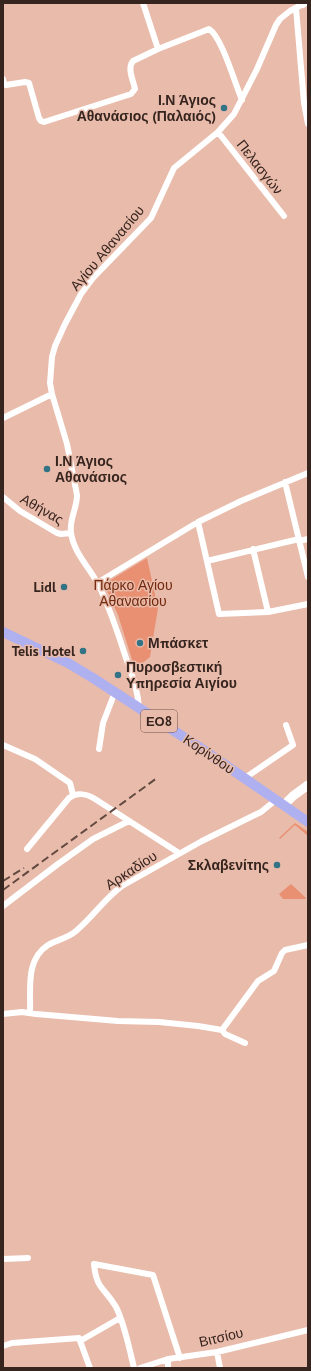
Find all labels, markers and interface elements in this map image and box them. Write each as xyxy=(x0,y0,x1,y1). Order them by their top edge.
place label: Ι.Ν Άγιος Αθανάσιος (Παλαιός) xyxy=(77,91,216,125)
marker: Ι.Ν Άγιος Αθανάσιος (Παλαιός) xyxy=(219,103,229,113)
street label: Πελασγών xyxy=(233,136,287,198)
street label: Αγίου Αθανασίου xyxy=(66,202,148,294)
place label: Ι.Ν Άγιος Αθανάσιος xyxy=(55,452,127,486)
marker: Ι.Ν Άγιος Αθανάσιος xyxy=(42,464,52,474)
street label: Αθήνας xyxy=(17,490,67,529)
park label: Πάρκο Αγίου Αθανασίου xyxy=(93,576,173,610)
place label: Lidl xyxy=(33,578,57,596)
marker: Lidl xyxy=(59,582,69,592)
place label: Μπάσκετ xyxy=(148,634,209,652)
marker: Μπάσκετ xyxy=(135,638,145,648)
place label: Telis Hotel xyxy=(12,642,76,660)
marker: Telis Hotel xyxy=(78,646,88,656)
place label: Πυροσβεστική Υπηρεσία Αιγίου xyxy=(126,658,237,692)
marker: Πυροσβεστική Υπηρεσία Αιγίου xyxy=(113,670,123,680)
road number: ΕΟ8 xyxy=(141,710,177,732)
street label: Κορίνθου xyxy=(180,730,238,778)
street label: Αρκαδίου xyxy=(102,846,160,894)
place label: Σκλαβενίτης xyxy=(188,856,269,874)
marker: Σκλαβενίτης xyxy=(272,860,282,870)
street label: Βιτσίου xyxy=(197,1323,245,1351)

